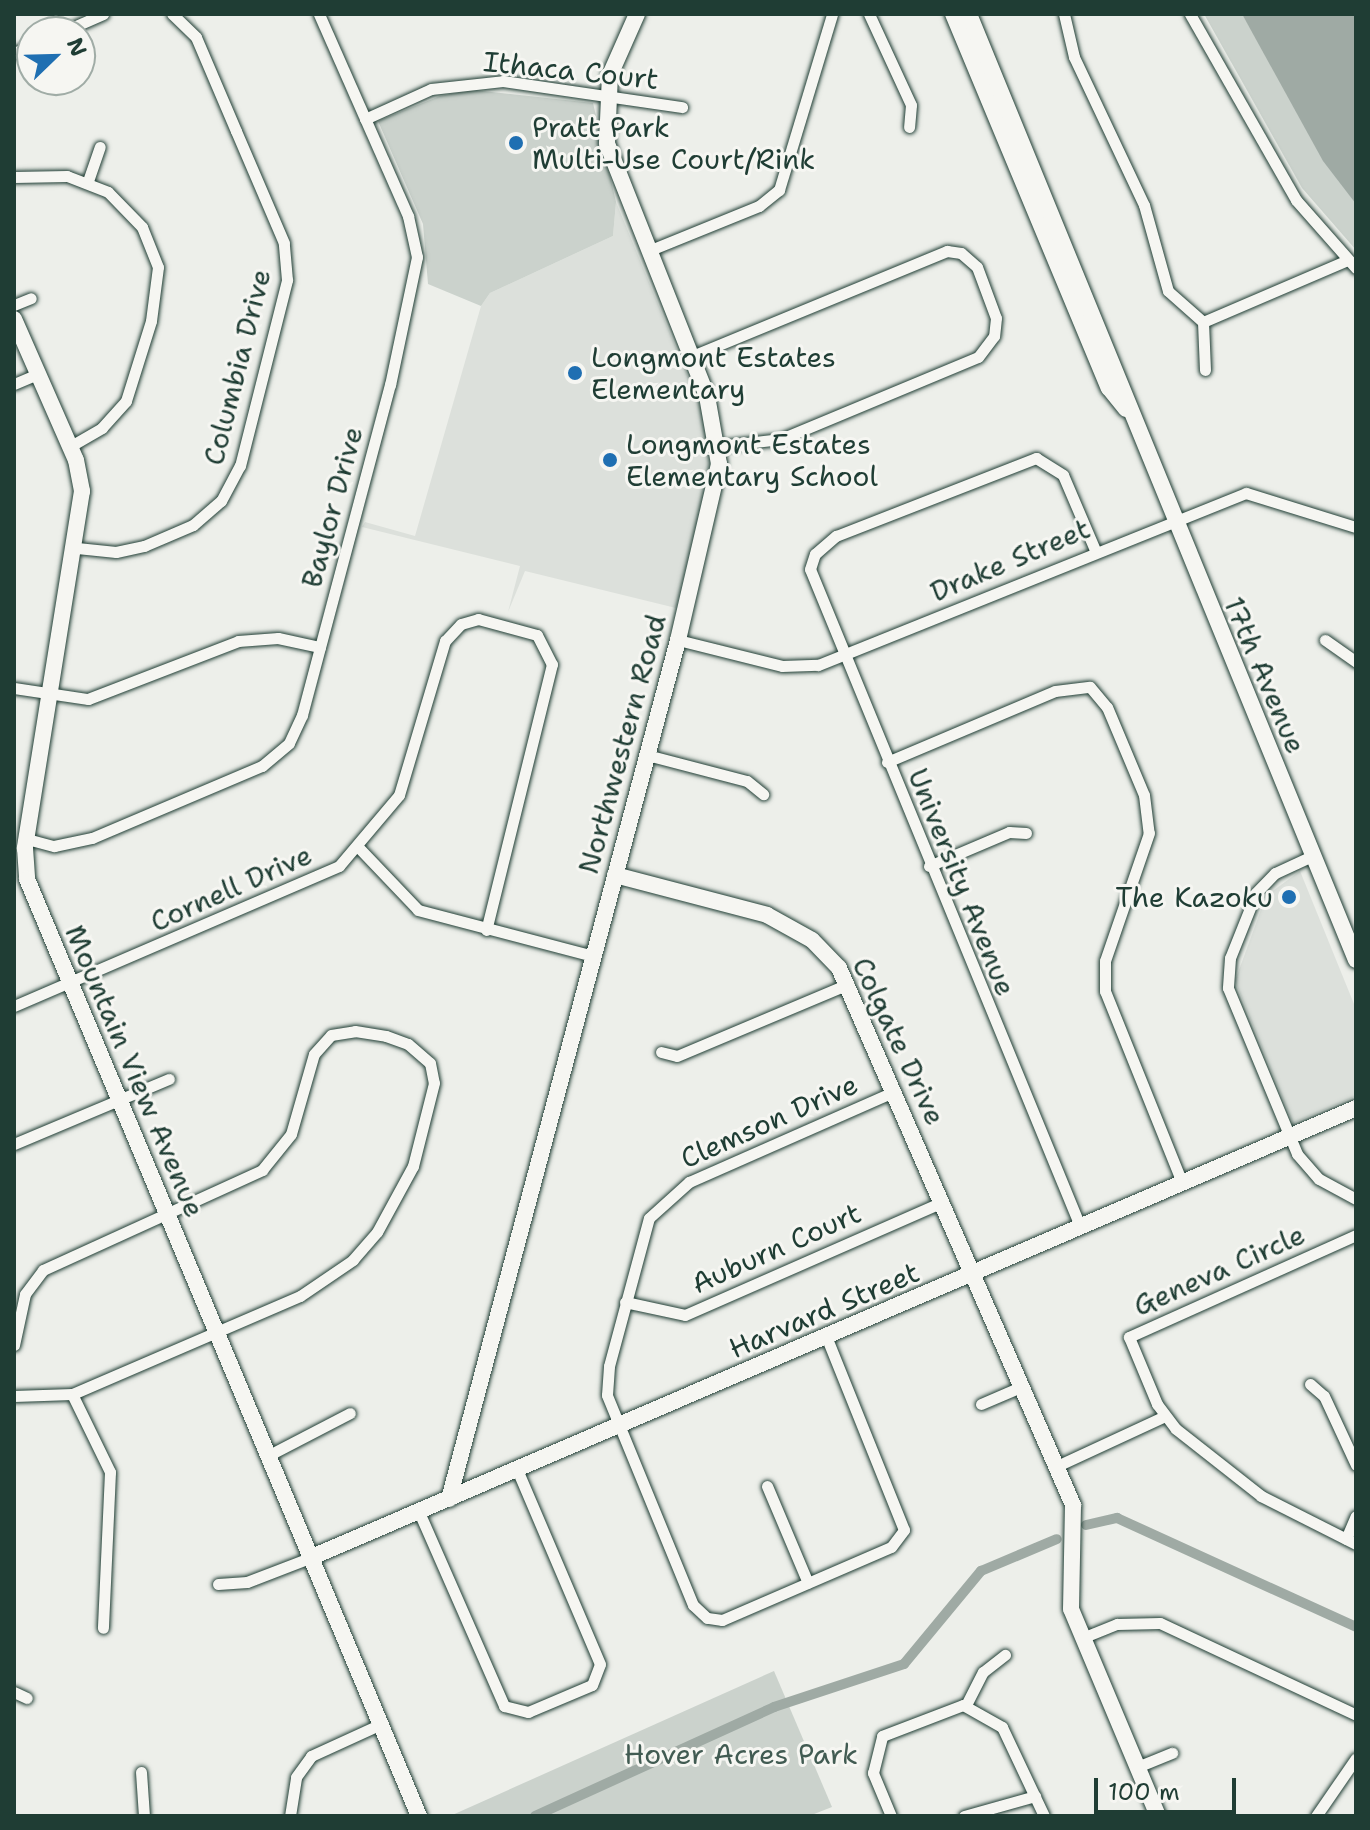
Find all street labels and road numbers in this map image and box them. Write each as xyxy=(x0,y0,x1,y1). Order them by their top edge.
street label: Ithaca Court xyxy=(482,44,660,96)
street label: Columbia Drive xyxy=(196,265,278,469)
street label: Baylor Drive xyxy=(294,423,370,591)
street label: Drake Street xyxy=(925,511,1095,609)
street label: 17th Avenue xyxy=(1217,592,1313,758)
street label: Northwestern Road xyxy=(571,611,673,877)
street label: University Avenue xyxy=(901,764,1023,1000)
street label: Cornell Drive xyxy=(145,837,317,939)
street label: Mountain View Avenue xyxy=(58,920,212,1222)
street label: Colgate Drive xyxy=(846,952,952,1130)
street label: Clemson Drive xyxy=(675,1067,863,1175)
street label: Auburn Court xyxy=(686,1196,866,1300)
street label: Geneva Circle xyxy=(1128,1217,1310,1323)
street label: Harvard Street xyxy=(724,1255,924,1365)

